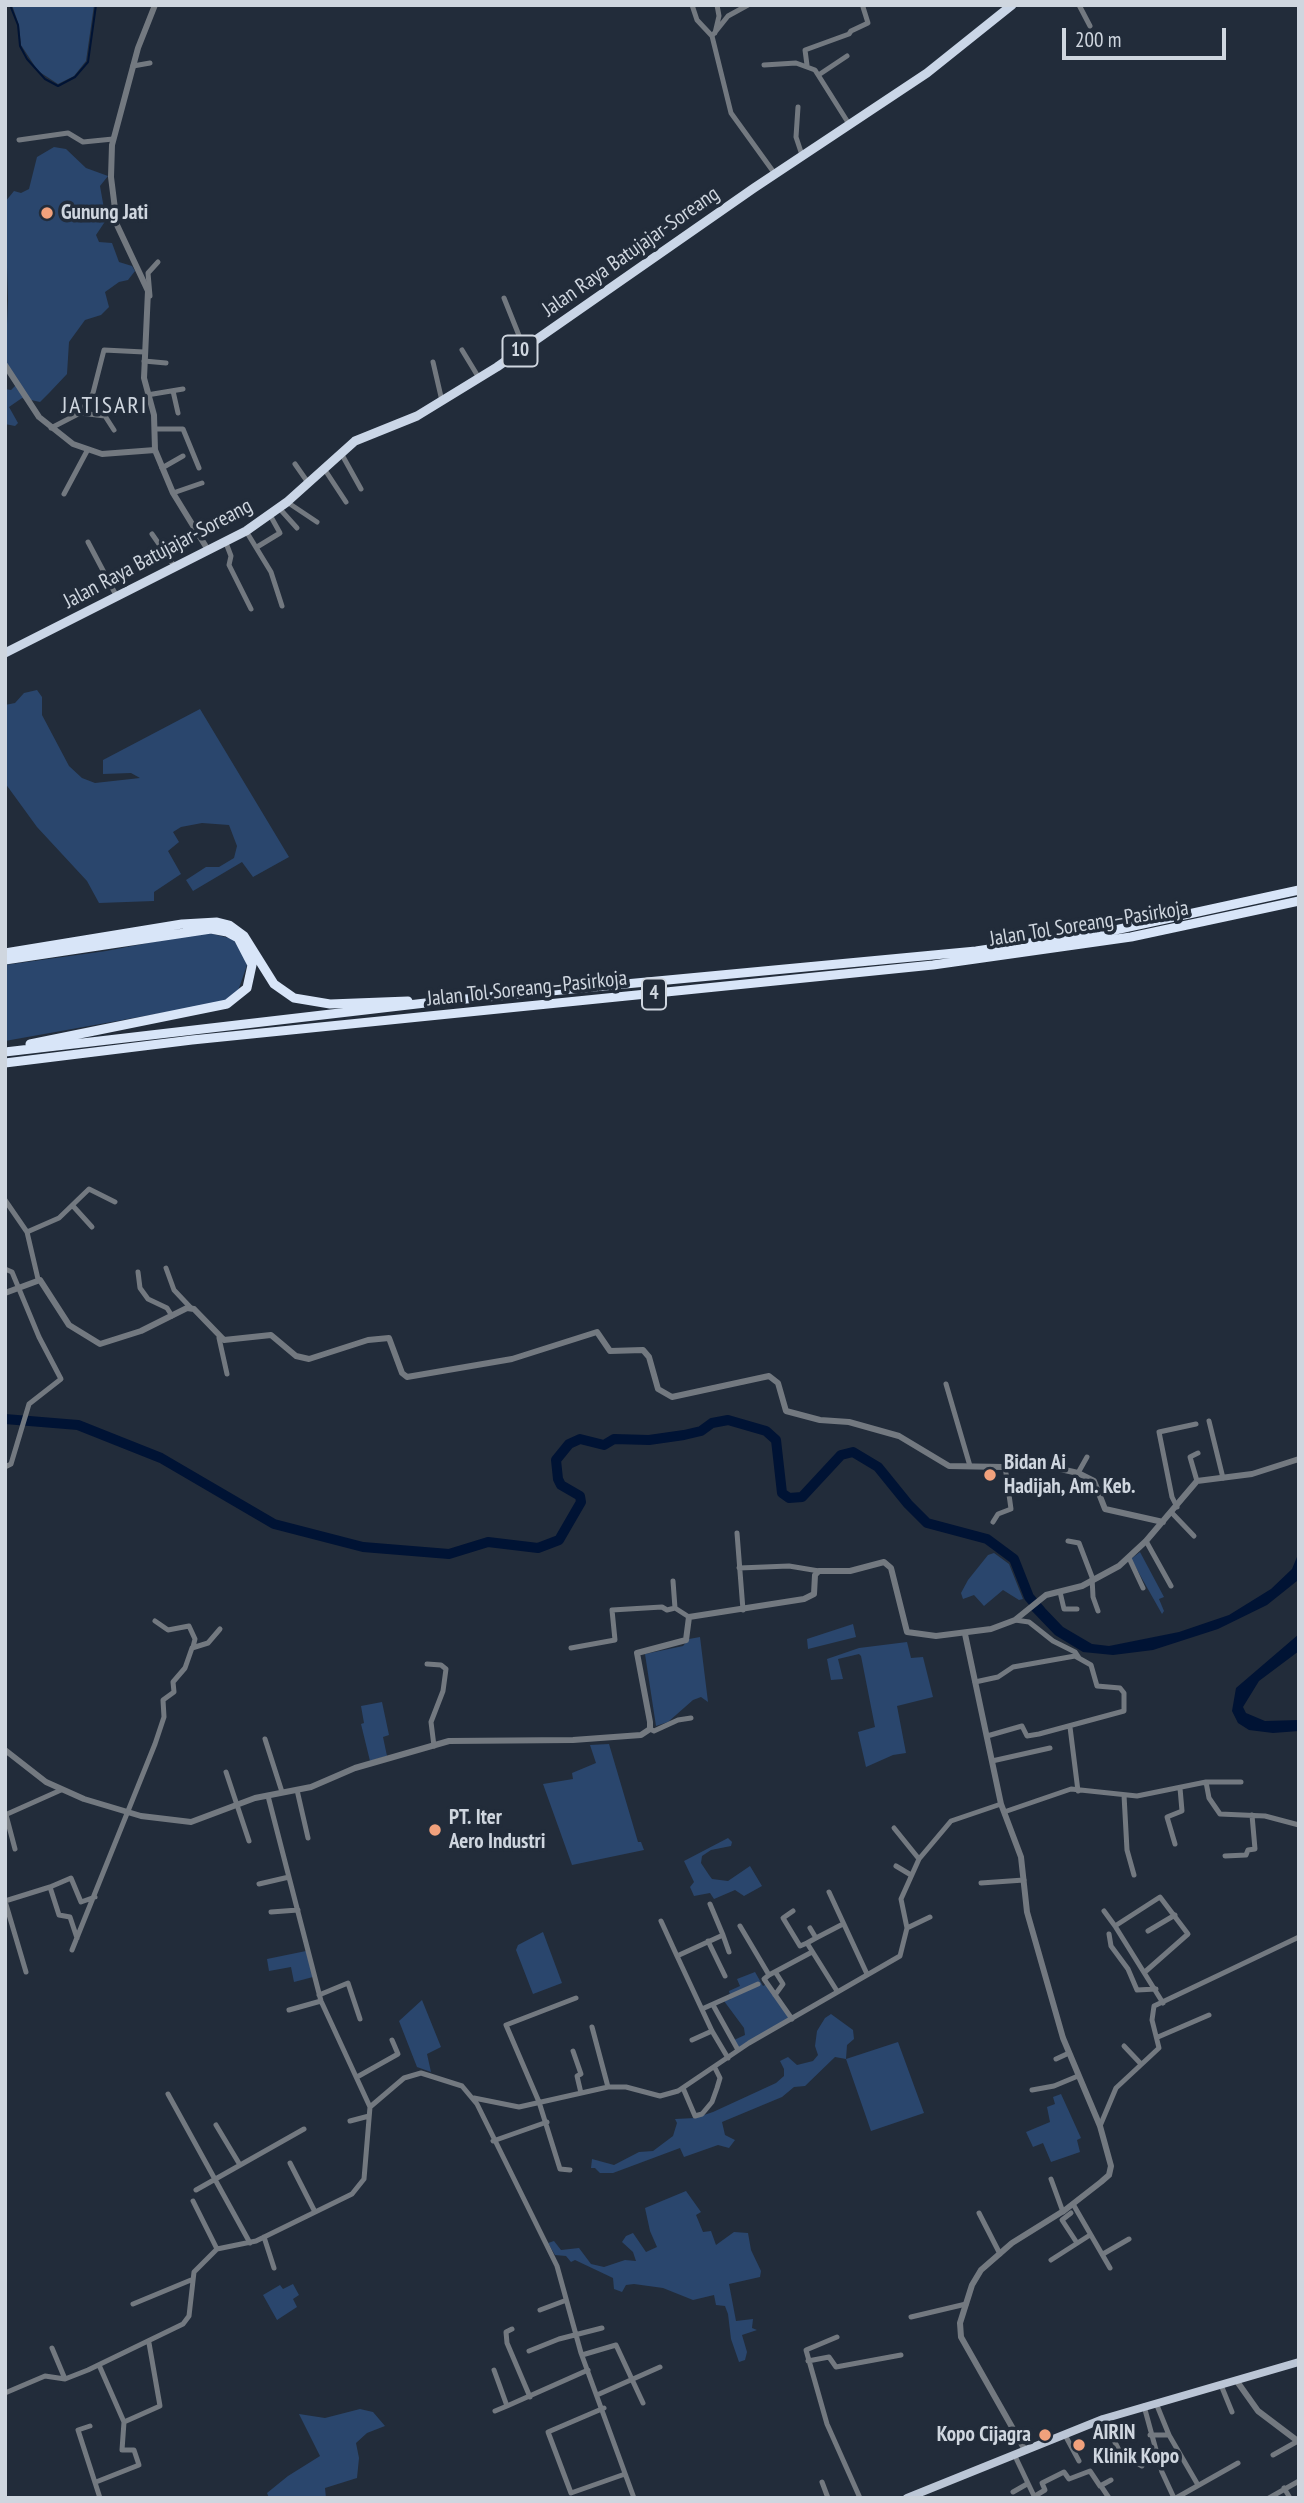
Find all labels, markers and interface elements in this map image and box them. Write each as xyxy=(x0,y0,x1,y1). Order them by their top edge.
scale bar xyxy=(1066,14,1230,58)
text: 200 m xyxy=(1075,26,1121,53)
street label: Jalan Raya Batujajar-Soreang xyxy=(538,182,724,322)
place label: Gunung Jati xyxy=(61,200,148,226)
marker: Gunung Jati xyxy=(39,205,55,221)
road number: 10 xyxy=(503,336,538,366)
district label: JATISARI xyxy=(63,392,147,420)
street label: Jalan Raya Batujajar-Soreang xyxy=(60,494,256,614)
street label: Jalan Tol Soreang–Pasirkoja xyxy=(988,896,1190,952)
street label: Jalan Tol Soreang–Pasirkoja xyxy=(426,966,628,1012)
road number: 4 xyxy=(642,978,666,1010)
place label: Bidan Ai Hadijah, Am. Keb. xyxy=(1004,1450,1135,1500)
marker: Bidan Ai Hadijah, Am. Keb. xyxy=(982,1467,998,1483)
place label: PT. Iter Aero Industri xyxy=(449,1805,545,1855)
marker: PT. Iter Aero Industri xyxy=(427,1822,443,1838)
place label: AIRIN Klinik Kopo xyxy=(1093,2420,1179,2470)
place label: Kopo Cijagra xyxy=(937,2422,1031,2448)
marker: Kopo Cijagra xyxy=(1037,2427,1053,2443)
marker: AIRIN Klinik Kopo xyxy=(1071,2437,1087,2453)

